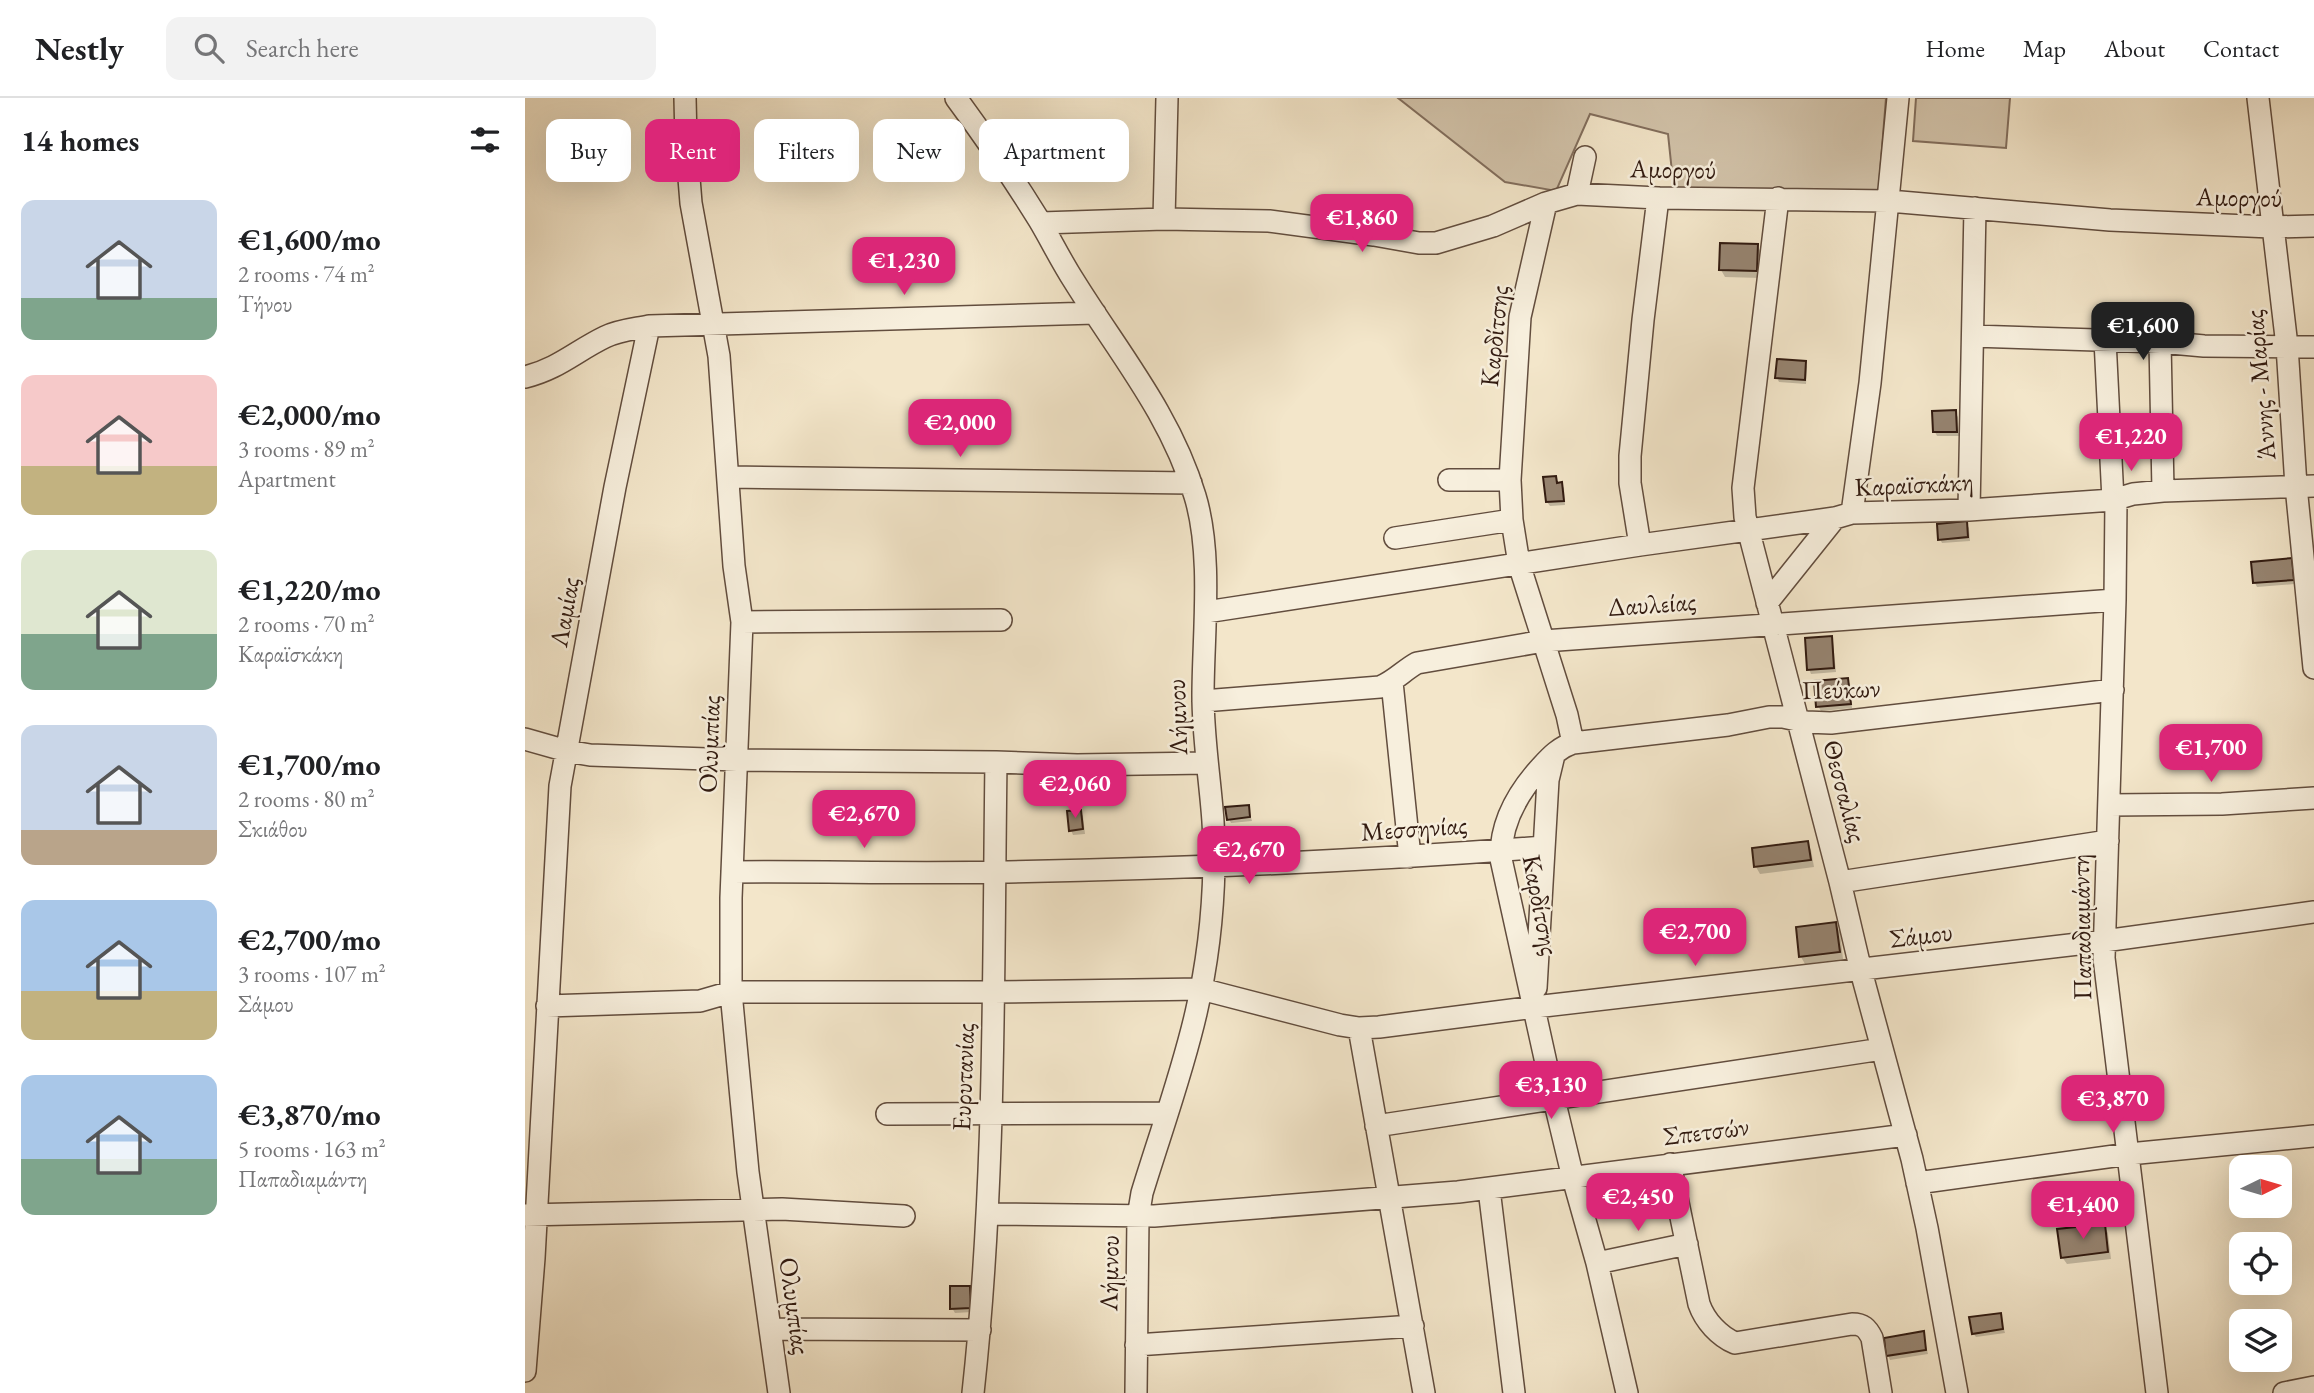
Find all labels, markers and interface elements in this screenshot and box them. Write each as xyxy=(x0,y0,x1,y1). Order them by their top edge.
search box xyxy=(166,17,656,80)
text: Nestly xyxy=(35,27,124,70)
icon: search xyxy=(190,29,228,67)
text: Search here xyxy=(246,31,359,65)
text: Home xyxy=(1925,33,1985,64)
text: Map xyxy=(2023,33,2066,64)
text: About xyxy=(2104,33,2165,64)
text: Contact xyxy=(2203,33,2279,64)
chip: Buy xyxy=(546,119,631,182)
chip: Rent xyxy=(645,119,740,182)
chip: Filters xyxy=(754,119,859,182)
chip: New xyxy=(873,119,965,182)
chip: Apartment xyxy=(979,119,1129,182)
text: 14 homes xyxy=(21,121,139,160)
icon: filters xyxy=(466,121,504,159)
street label: Αμοργού xyxy=(1629,151,1716,187)
street label: Αμοργού xyxy=(2195,179,2282,215)
pin: €1,860 xyxy=(1305,194,1419,254)
text: €1,860 xyxy=(1326,202,1398,232)
text: €1,600/mo xyxy=(238,220,381,259)
icon: home xyxy=(77,228,161,312)
pin: €1,230 xyxy=(847,238,961,297)
text: €1,230 xyxy=(868,245,940,275)
text: 2 rooms · 74 m² xyxy=(238,259,375,289)
street label: Καρδίτσης xyxy=(1472,284,1516,388)
text: Τήνου xyxy=(238,289,293,319)
pin: €1,600 xyxy=(2086,302,2200,362)
street label: Άννης - Μαρίας xyxy=(2236,308,2284,463)
text: €1,600 xyxy=(2107,310,2179,340)
text: €2,000/mo xyxy=(238,395,381,434)
pin: €2,000 xyxy=(903,400,1017,459)
icon: home xyxy=(77,403,161,487)
text: €2,000 xyxy=(924,407,996,437)
pin: €1,220 xyxy=(2074,414,2188,473)
text: €1,220 xyxy=(2095,421,2167,451)
text: 3 rooms · 89 m² xyxy=(238,434,375,464)
text: Apartment xyxy=(238,464,336,494)
street label: Καραϊσκάκη xyxy=(1854,464,1974,504)
text: €1,220/mo xyxy=(238,570,381,609)
street label: Λαμίας xyxy=(541,574,587,651)
icon: home xyxy=(77,578,161,662)
street label: Δαυλείας xyxy=(1607,584,1697,624)
text: 2 rooms · 70 m² xyxy=(238,609,375,639)
text: Καραϊσκάκη xyxy=(238,639,343,669)
street label: Πεύκων xyxy=(1801,671,1881,707)
street label: Λήμνου xyxy=(1159,678,1195,757)
street label: Ολυμπίας xyxy=(690,695,728,793)
pin: €1,700 xyxy=(2154,724,2268,784)
text: €1,700 xyxy=(2175,732,2247,762)
street label: Θεσσαλίας xyxy=(1815,736,1875,846)
text: €1,700/mo xyxy=(238,745,381,784)
icon: home xyxy=(77,753,161,837)
pin: €2,060 xyxy=(1018,760,1132,820)
text: €2,060 xyxy=(1039,768,1111,798)
text: 2 rooms · 80 m² xyxy=(238,784,375,814)
pin: €2,670 xyxy=(807,790,921,850)
text: €2,670 xyxy=(828,798,900,828)
street label: Μεσσηνίας xyxy=(1360,807,1468,849)
text: Σκιάθου xyxy=(238,814,308,844)
pin: €2,670 xyxy=(1192,826,1306,886)
text: €2,670 xyxy=(1213,834,1285,864)
street label: Καρδίτσης xyxy=(1515,852,1567,958)
street label: Παπαδιαμάντη xyxy=(2063,854,2099,1000)
pin: €2,700 xyxy=(1638,908,1752,968)
street label: Σάμου xyxy=(1888,914,1954,956)
text: €2,700 xyxy=(1659,916,1731,946)
text: €2,700/mo xyxy=(238,920,381,959)
icon: home xyxy=(77,928,161,1012)
text: 3 rooms · 107 m² xyxy=(238,959,386,989)
text: Σάμου xyxy=(238,989,294,1019)
street label: Ευρυτανίας xyxy=(944,1022,982,1132)
pin: €3,130 xyxy=(1494,1062,1608,1121)
text: €3,130 xyxy=(1515,1069,1587,1099)
pin: €3,870 xyxy=(2056,1076,2170,1135)
text: €3,870 xyxy=(2077,1083,2149,1113)
text: €3,870/mo xyxy=(238,1095,381,1134)
icon: home xyxy=(77,1103,161,1187)
street label: Σπετσών xyxy=(1661,1109,1751,1153)
text: 5 rooms · 163 m² xyxy=(238,1134,386,1164)
north arrow xyxy=(2229,1155,2293,1218)
map controls xyxy=(2229,1155,2292,1372)
text: Παπαδιαμάντη xyxy=(238,1164,367,1194)
pin: €2,450 xyxy=(1581,1174,1695,1233)
text: €2,450 xyxy=(1602,1181,1674,1211)
pin: €1,400 xyxy=(2026,1182,2140,1241)
text: €1,400 xyxy=(2047,1189,2119,1219)
button: locate xyxy=(2229,1232,2292,1295)
street label: Λήμνου xyxy=(1091,1235,1127,1312)
street label: Ολυμπίας xyxy=(771,1255,819,1357)
button: layers xyxy=(2229,1309,2292,1372)

